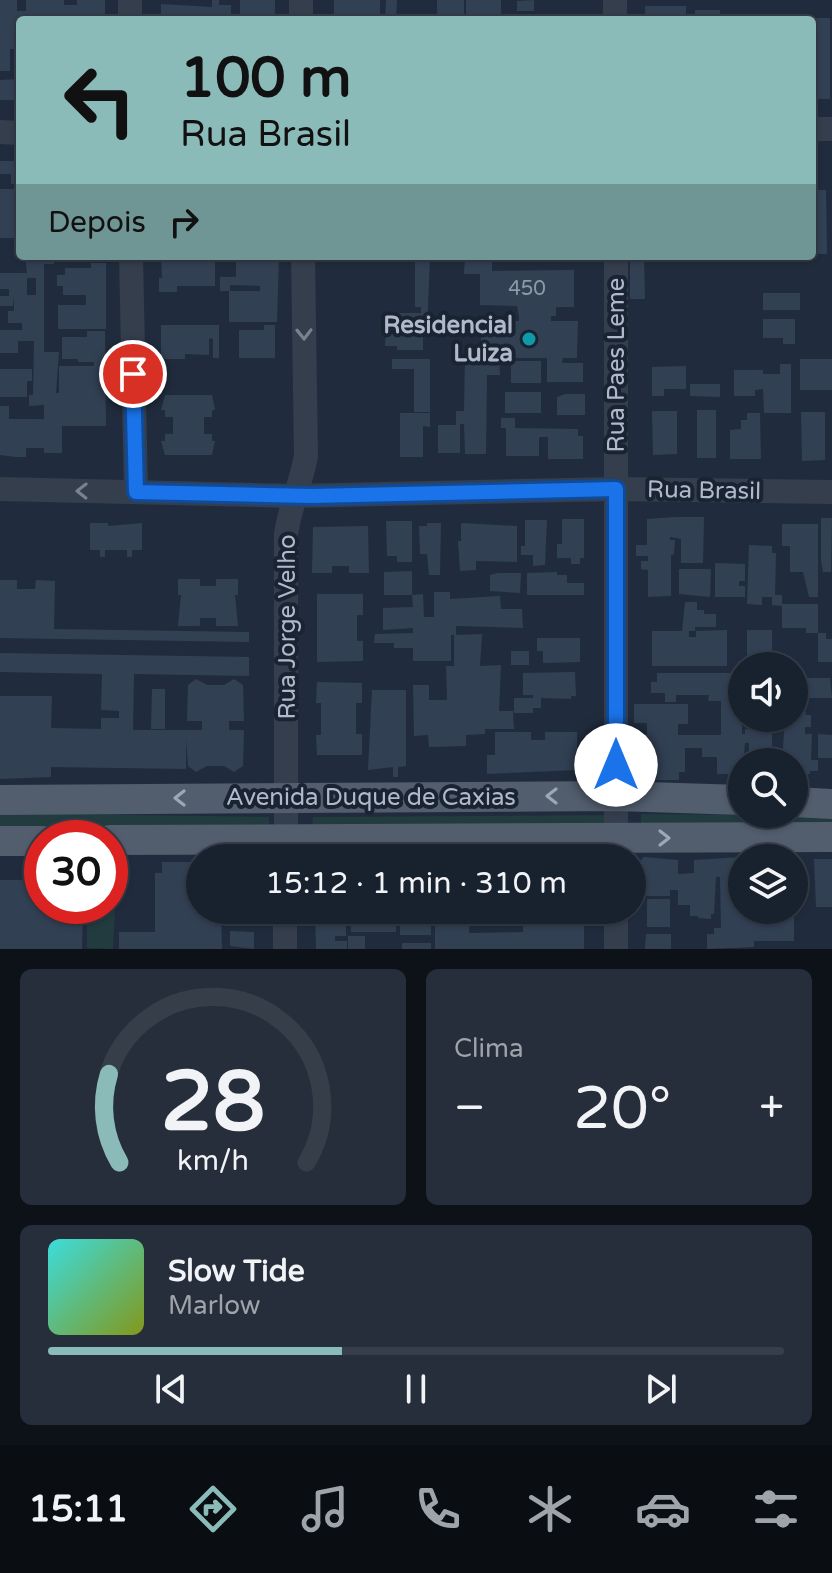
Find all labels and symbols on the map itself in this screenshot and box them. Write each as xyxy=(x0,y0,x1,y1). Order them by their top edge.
house number: 450 xyxy=(508,277,546,301)
street label: Rua Paes Leme xyxy=(602,278,631,452)
place label: Residencial Luiza xyxy=(383,311,513,368)
one-way arrow xyxy=(296,328,313,341)
marker: Residencial Luiza xyxy=(520,330,538,348)
pin xyxy=(99,340,167,408)
street label: Rua Brasil xyxy=(647,475,761,506)
one-way arrow xyxy=(75,482,88,499)
street label: Rua Jorge Velho xyxy=(273,534,302,720)
position arrow xyxy=(574,723,658,807)
street label: Avenida Duque de Caxias xyxy=(226,783,516,812)
one-way arrow xyxy=(545,787,558,805)
one-way arrow xyxy=(173,790,186,807)
speed limit sign: 30 xyxy=(24,820,128,924)
one-way arrow xyxy=(658,829,671,847)

